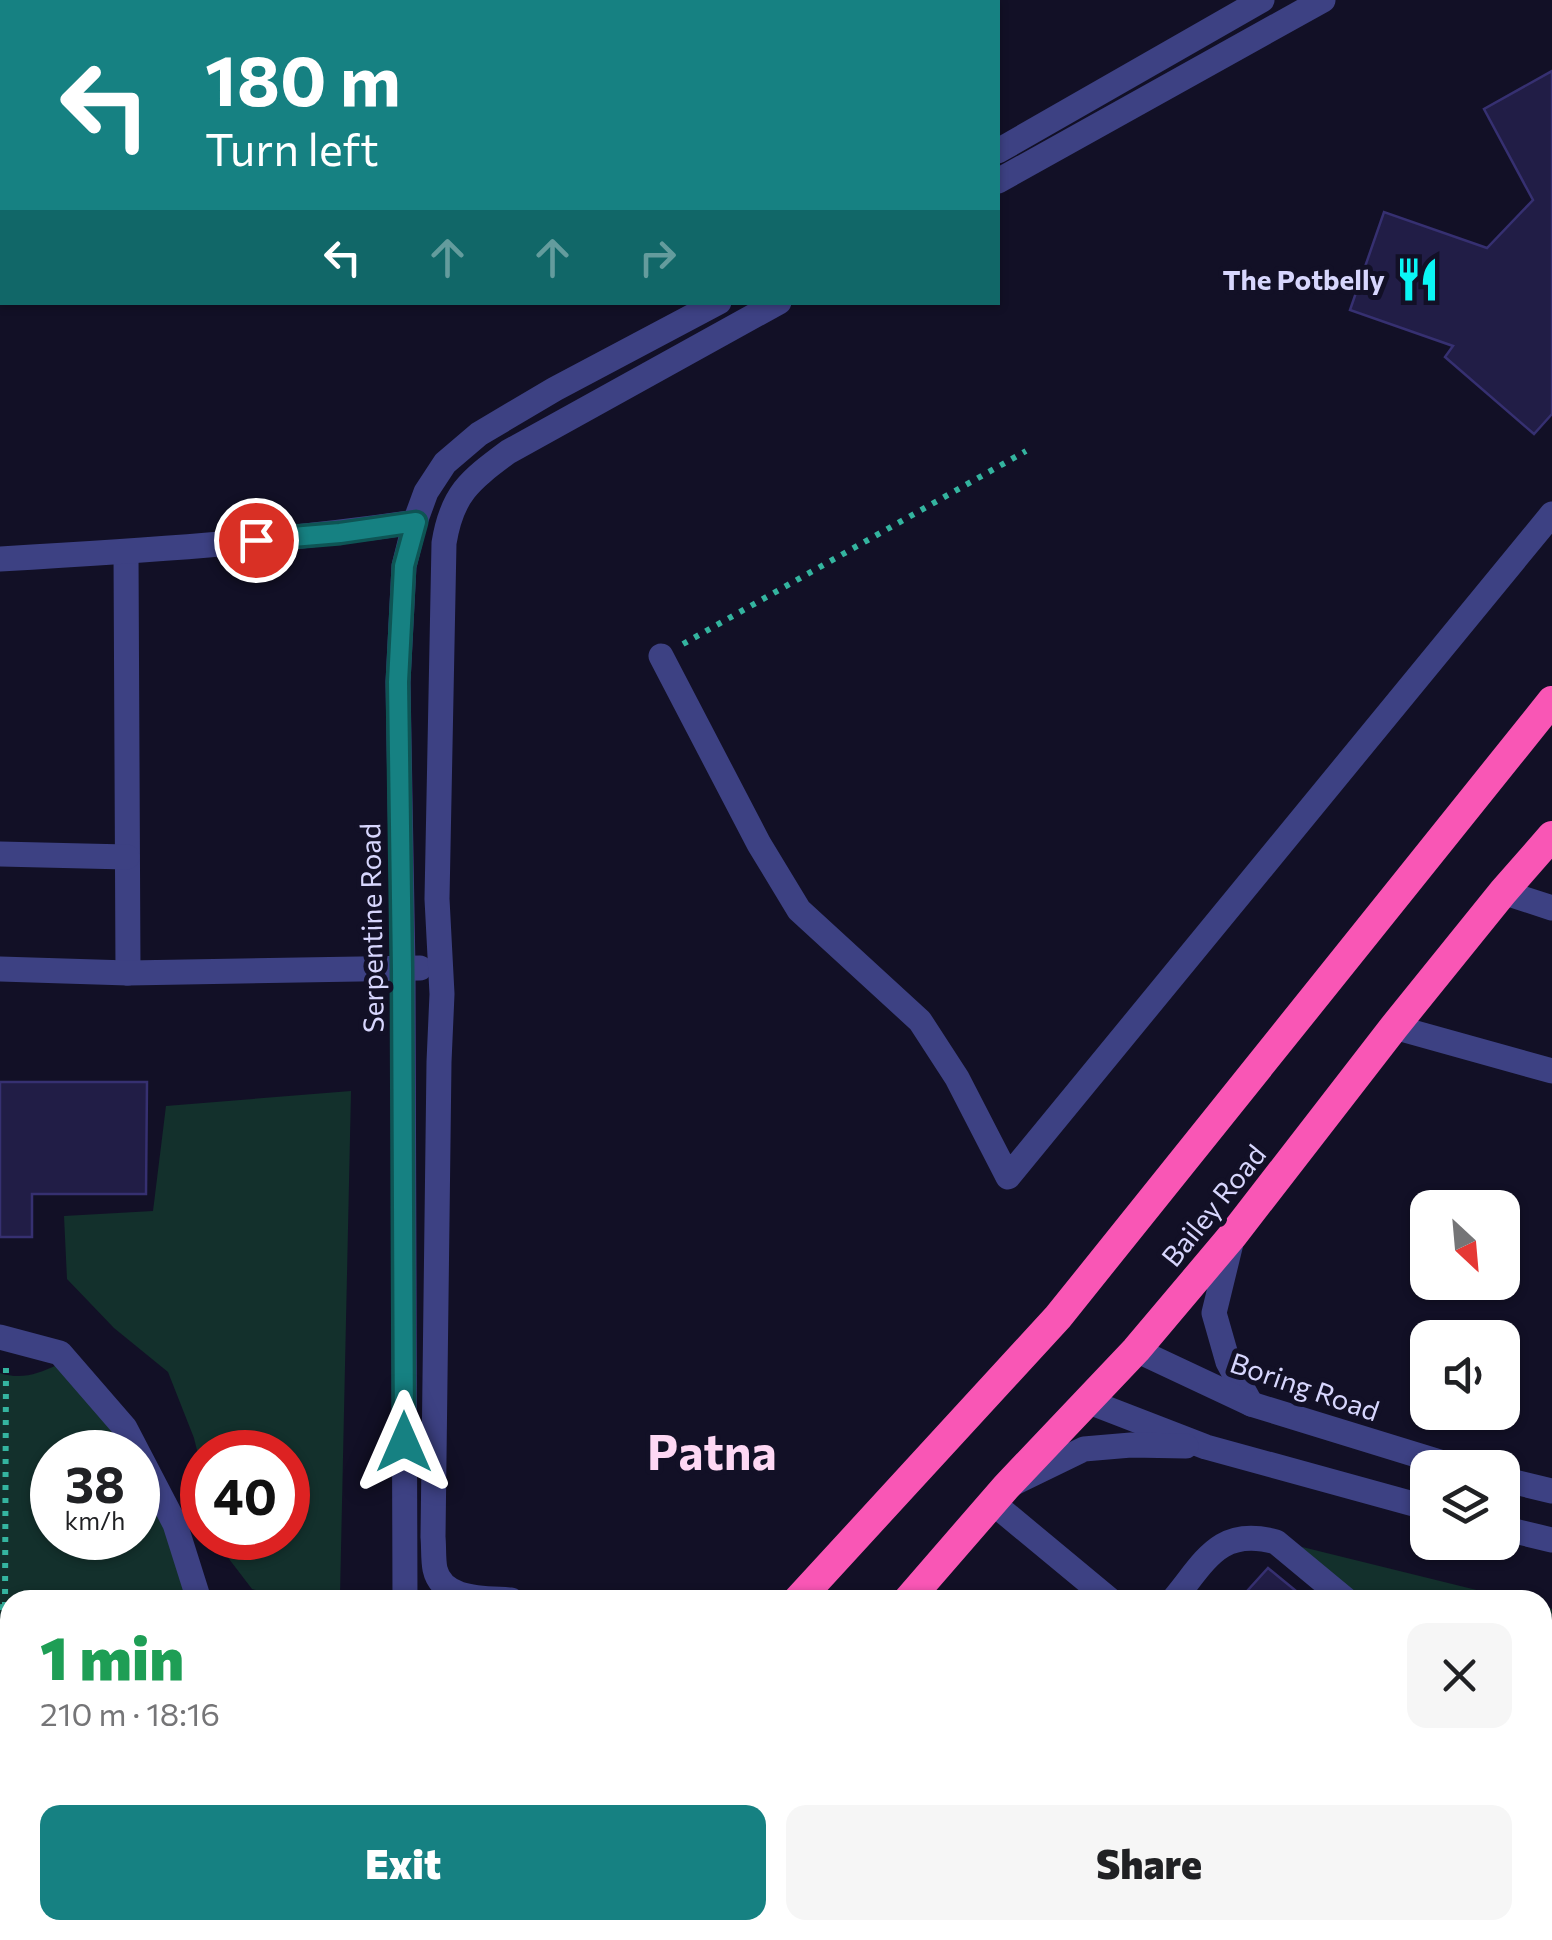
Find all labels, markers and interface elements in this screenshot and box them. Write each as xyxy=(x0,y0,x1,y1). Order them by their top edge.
text: 180 m xyxy=(205,35,401,120)
icon: left xyxy=(40,40,170,170)
text: Turn left xyxy=(205,120,379,175)
icon: left xyxy=(315,230,370,285)
icon: ahead xyxy=(420,230,475,285)
icon: ahead xyxy=(525,230,580,285)
icon: right xyxy=(630,230,685,285)
restaurant icon: The Potbelly xyxy=(1394,255,1442,303)
place label: The Potbelly xyxy=(1222,262,1385,296)
pin xyxy=(214,498,299,583)
icon: arrive xyxy=(229,513,284,568)
street label: Serpentine Road xyxy=(352,823,390,1033)
street label: Bailey Road xyxy=(1154,1137,1272,1273)
north arrow xyxy=(1410,1190,1520,1300)
map controls xyxy=(1410,1190,1520,1560)
button: sound xyxy=(1410,1320,1520,1430)
street label: Boring Road xyxy=(1226,1345,1384,1427)
position arrow xyxy=(352,1390,456,1494)
district label: Patna xyxy=(647,1421,777,1480)
speed limit sign: 40 xyxy=(180,1430,310,1560)
button: layers xyxy=(1410,1450,1520,1560)
text: 38 xyxy=(65,1452,125,1513)
text: km/h xyxy=(65,1505,125,1535)
text: 1 min xyxy=(40,1619,184,1692)
button: close xyxy=(1407,1623,1512,1728)
text: 210 m · 18:16 xyxy=(40,1693,220,1733)
button: Exit xyxy=(40,1805,766,1920)
button: Share xyxy=(786,1805,1512,1920)

